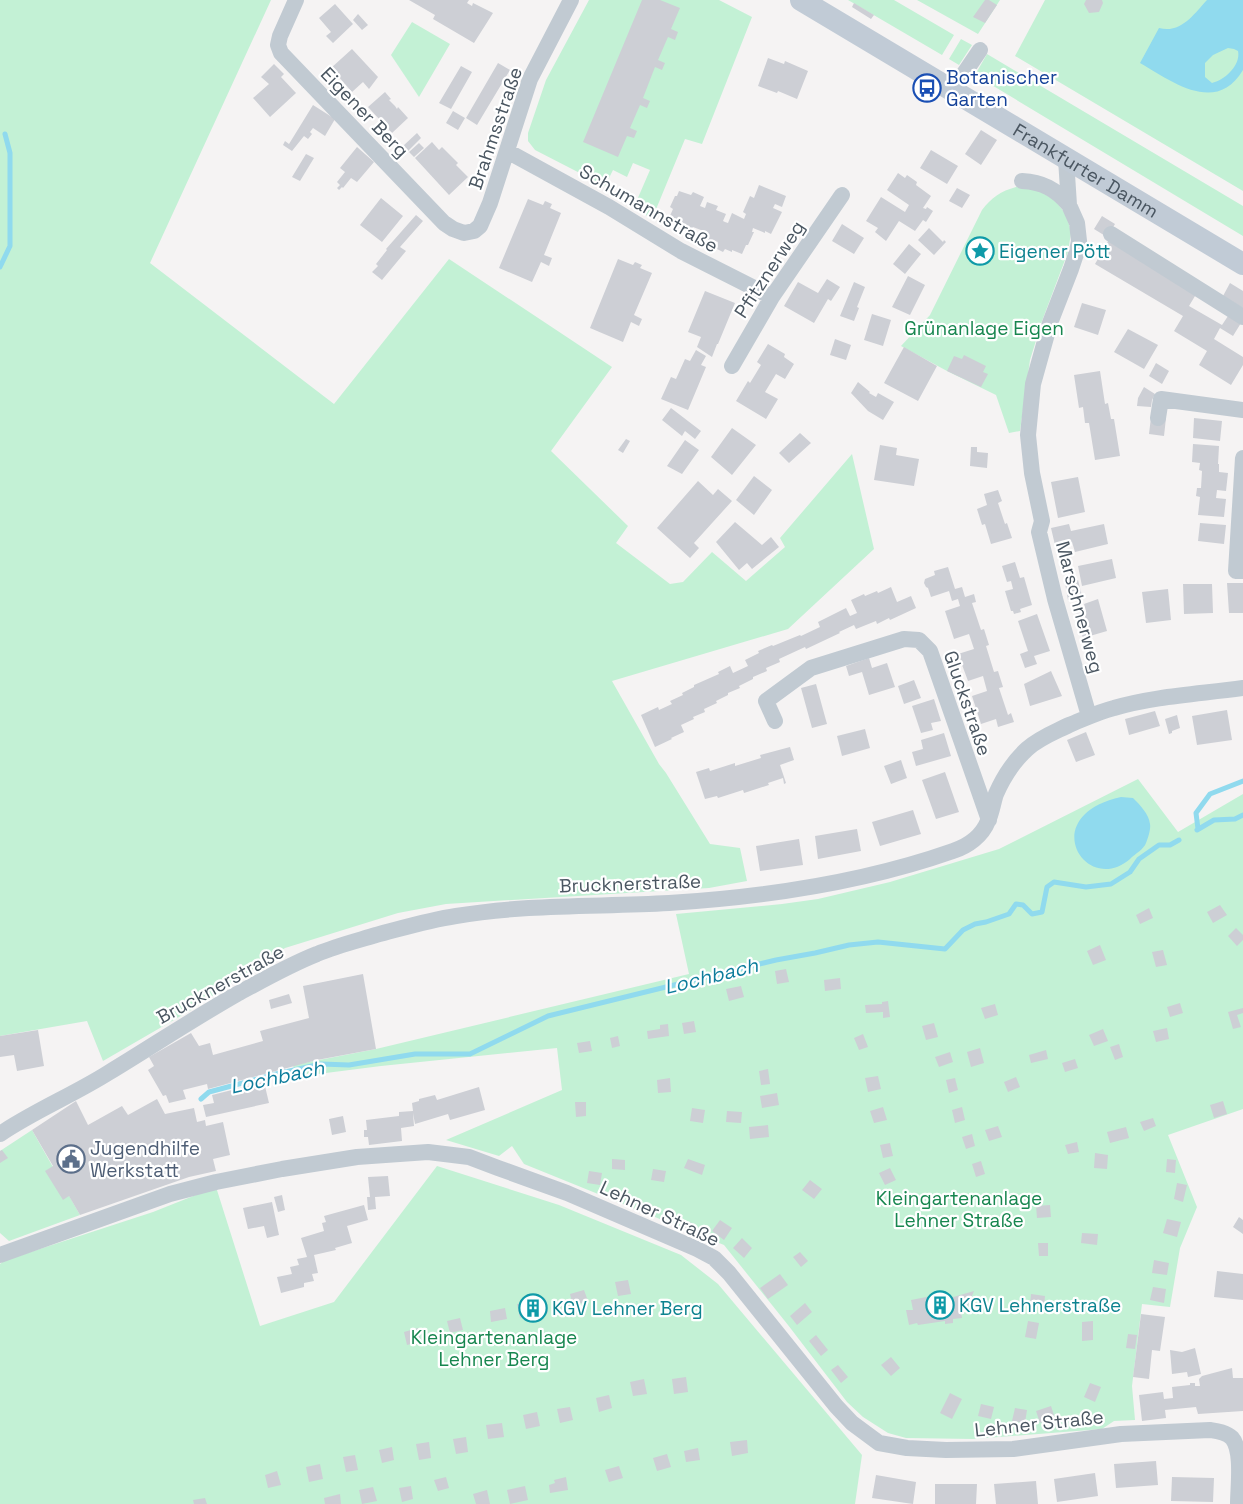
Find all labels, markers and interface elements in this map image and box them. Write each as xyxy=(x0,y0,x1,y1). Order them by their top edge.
street label: Eigener Berg xyxy=(315,62,414,163)
street label: Brahmsstraße xyxy=(463,64,528,193)
place label: Botanischer Garten xyxy=(946,65,1057,112)
bus stop icon: Botanischer Garten xyxy=(912,73,942,103)
street label: Frankfurter Damm xyxy=(1008,118,1163,224)
street label: Schumannstraße xyxy=(575,159,723,258)
street label: Pfitznerweg xyxy=(729,216,810,323)
place icon: Eigener Pött xyxy=(965,236,995,266)
place label: Eigener Pött xyxy=(999,239,1110,264)
park label: Grünanlage Eigen xyxy=(904,316,1064,341)
street label: Marschnerweg xyxy=(1050,538,1109,676)
street label: Gluckstraße xyxy=(938,647,997,759)
street label: Brucknerstraße xyxy=(558,869,702,898)
street label: Brucknerstraße xyxy=(152,939,289,1030)
water label: Lochbach xyxy=(661,952,761,1000)
water label: Lochbach xyxy=(227,1054,327,1100)
place label: Jugendhilfe Werkstatt xyxy=(90,1136,200,1183)
public building icon: Jugendhilfe Werkstatt xyxy=(56,1144,86,1174)
street label: Lehner Straße xyxy=(596,1175,724,1252)
park label: Kleingartenanlage Lehner Straße xyxy=(876,1186,1042,1233)
building icon: KGV Lehnerstraße xyxy=(925,1290,955,1320)
building icon: KGV Lehner Berg xyxy=(518,1293,548,1323)
place label: KGV Lehnerstraße xyxy=(959,1293,1121,1318)
place label: KGV Lehner Berg xyxy=(552,1296,703,1321)
park label: Kleingartenanlage Lehner Berg xyxy=(411,1325,577,1372)
street label: Lehner Straße xyxy=(973,1404,1105,1443)

